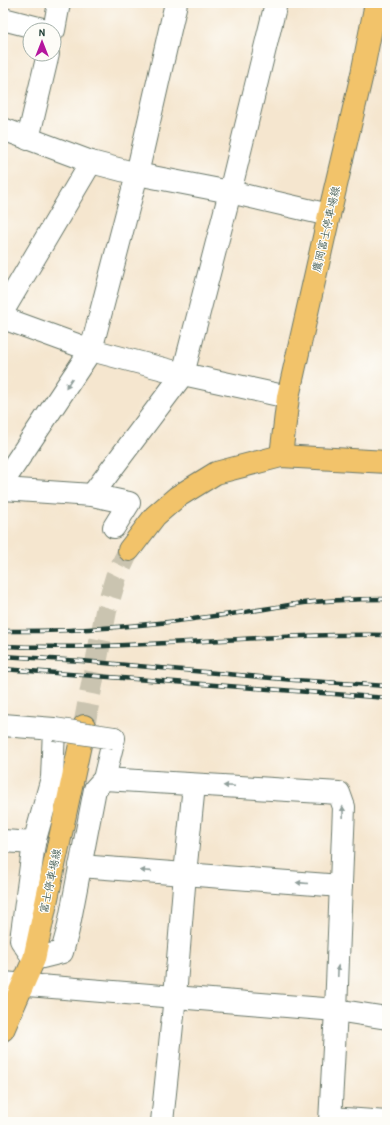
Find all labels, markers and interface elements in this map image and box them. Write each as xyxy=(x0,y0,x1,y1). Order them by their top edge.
north arrow xyxy=(22,22,62,62)
text: N xyxy=(39,25,45,39)
street label: 鷹岡富士停車場線 xyxy=(309,185,343,273)
one-way arrow xyxy=(65,378,73,388)
one-way arrow xyxy=(223,782,235,789)
one-way arrow xyxy=(340,805,346,818)
street label: 富士停車場線 xyxy=(36,847,64,915)
one-way arrow xyxy=(140,868,152,875)
one-way arrow xyxy=(296,880,308,886)
one-way arrow xyxy=(335,964,341,977)

